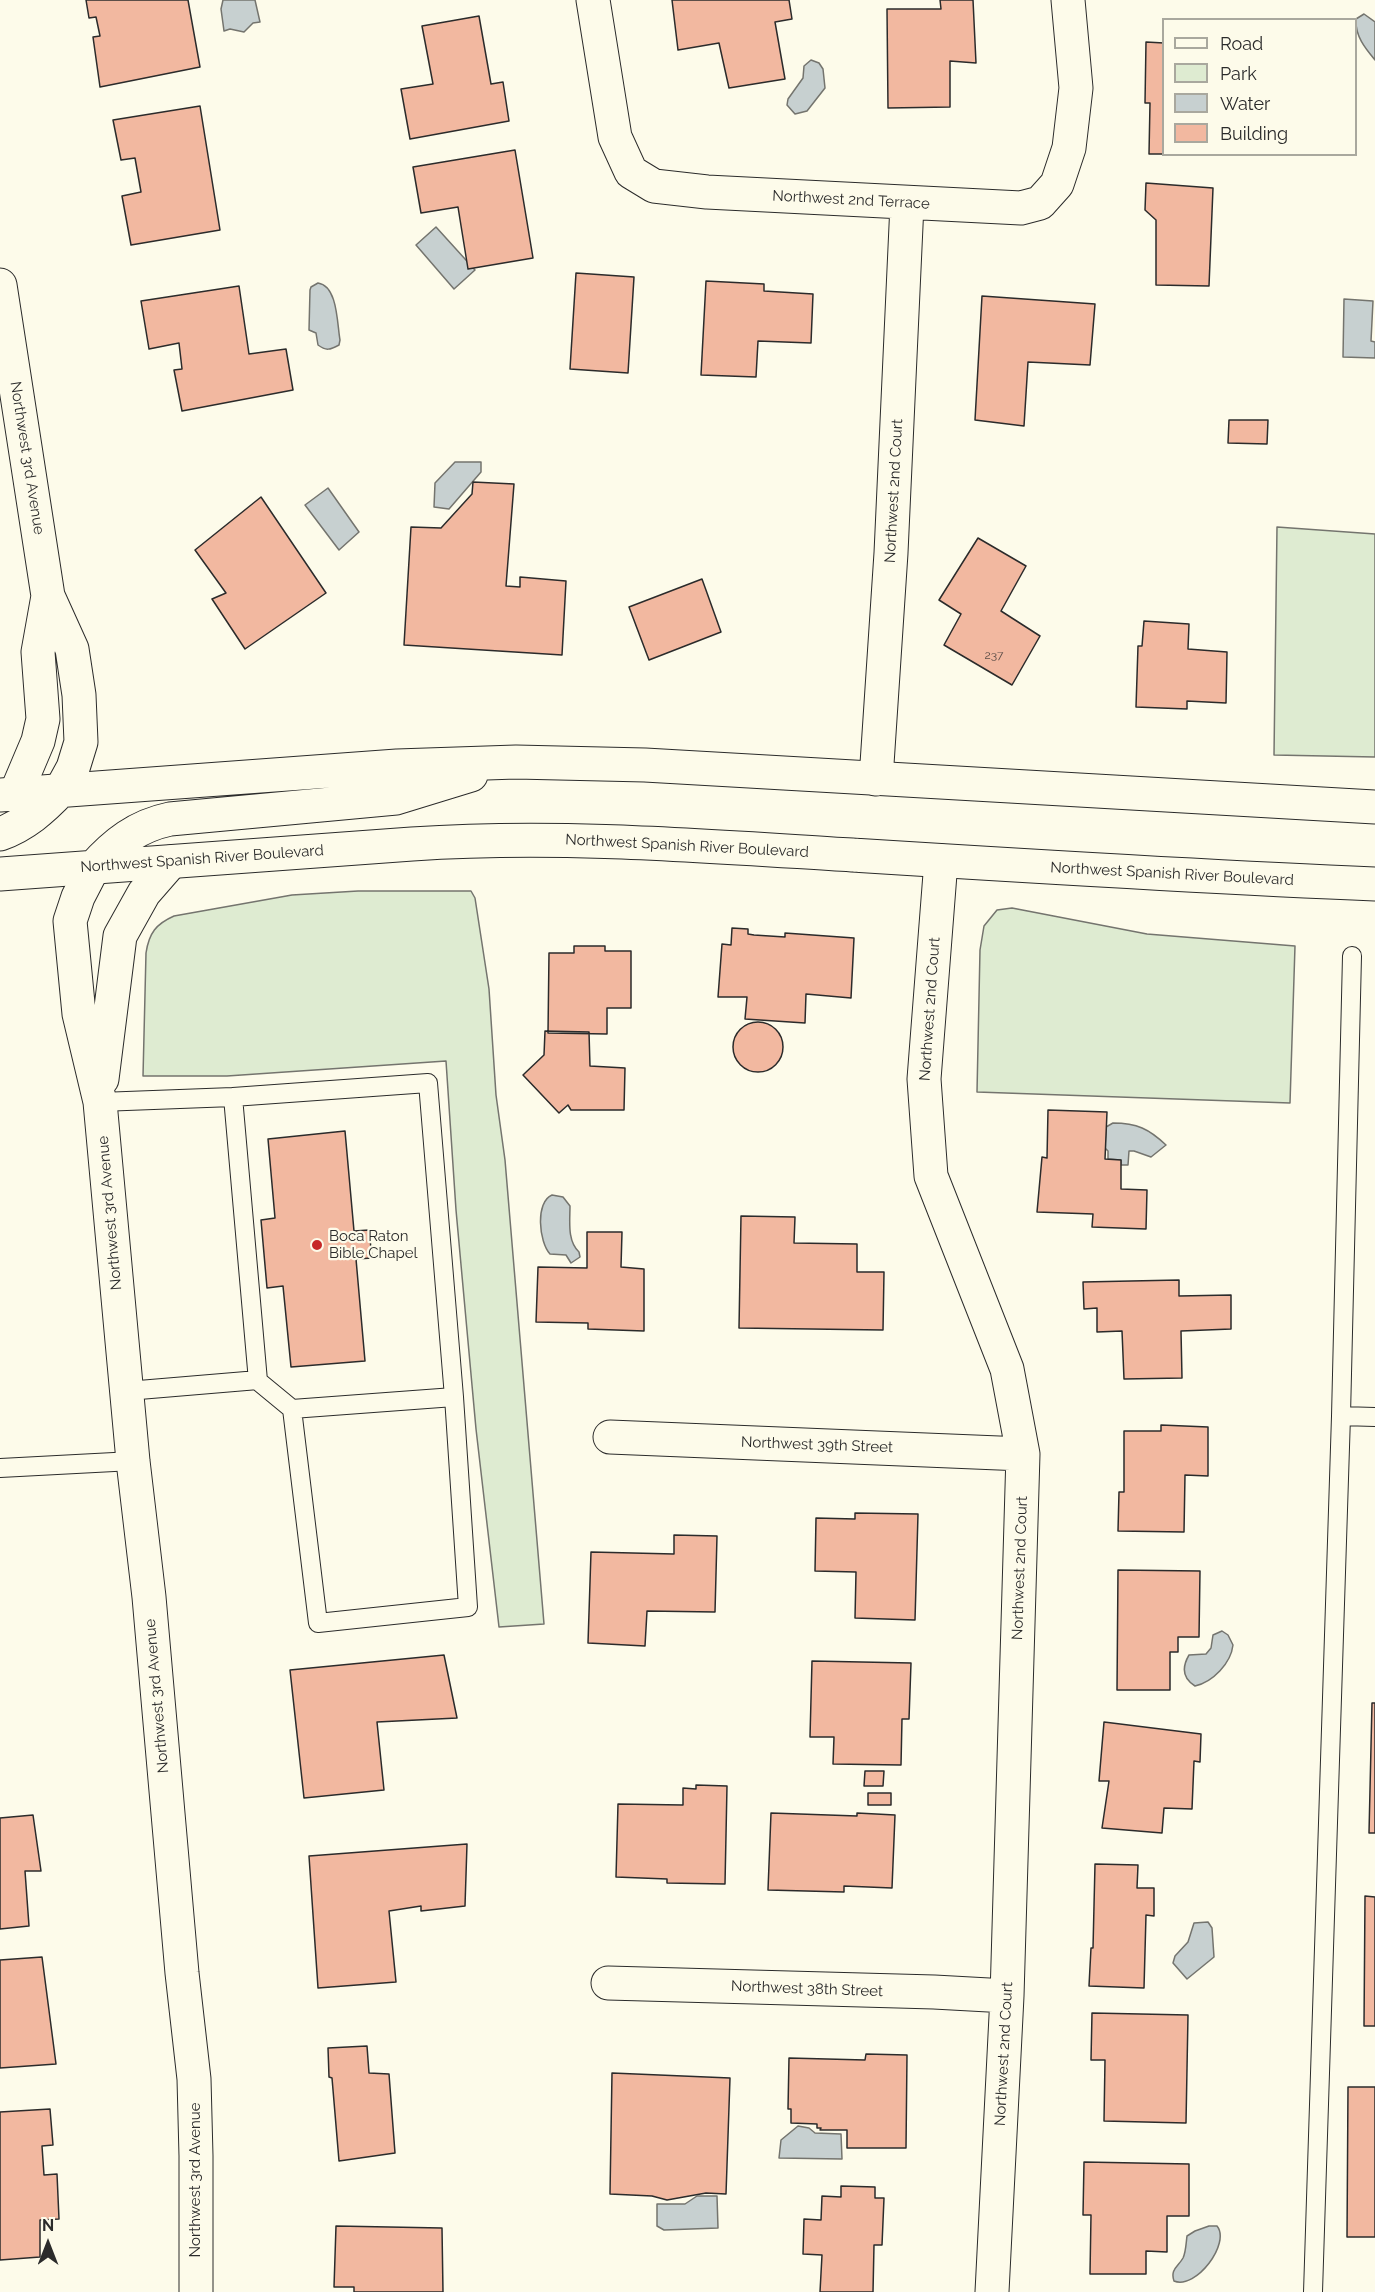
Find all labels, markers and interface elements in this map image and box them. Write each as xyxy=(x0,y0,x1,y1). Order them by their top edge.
legend xyxy=(1162,18,1357,156)
text: Road xyxy=(1220,33,1263,54)
text: Park xyxy=(1220,63,1257,84)
text: Water xyxy=(1220,93,1270,114)
text: Building xyxy=(1220,123,1288,144)
street label: Northwest 2nd Terrace xyxy=(772,187,930,213)
street label: Northwest 3rd Avenue xyxy=(6,380,48,536)
street label: Northwest 2nd Court xyxy=(881,419,907,563)
house number: 237 xyxy=(984,648,1004,662)
street label: Northwest Spanish River Boulevard xyxy=(565,831,809,861)
street label: Northwest Spanish River Boulevard xyxy=(80,842,324,876)
street label: Northwest Spanish River Boulevard xyxy=(1050,859,1294,889)
street label: Northwest 2nd Court xyxy=(916,936,944,1082)
street label: Northwest 3rd Avenue xyxy=(94,1135,126,1291)
place label: Boca Raton Bible Chapel xyxy=(329,1227,418,1262)
marker: Boca Raton Bible Chapel xyxy=(310,1238,324,1252)
street label: Northwest 39th Street xyxy=(741,1433,893,1457)
street label: Northwest 2nd Court xyxy=(1008,1496,1032,1640)
street label: Northwest 3rd Avenue xyxy=(141,1618,173,1774)
street label: Northwest 38th Street xyxy=(731,1977,883,2001)
street label: Northwest 2nd Court xyxy=(991,1982,1017,2126)
street label: Northwest 3rd Avenue xyxy=(186,2103,204,2257)
north arrow xyxy=(18,2214,78,2274)
text: N xyxy=(42,2216,54,2235)

